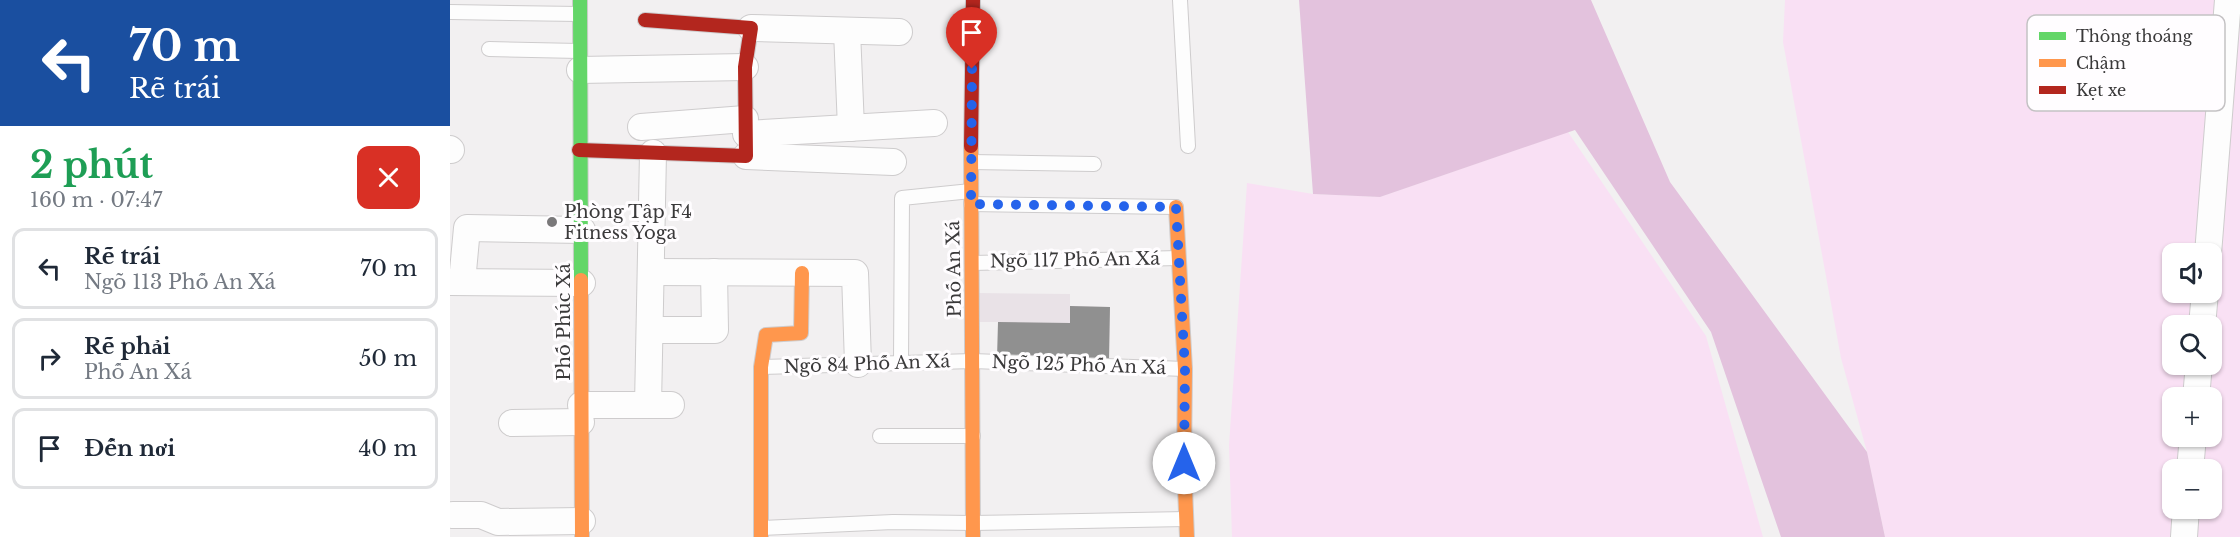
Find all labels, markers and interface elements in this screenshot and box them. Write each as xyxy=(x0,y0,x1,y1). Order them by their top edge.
pin xyxy=(946,7,997,69)
legend xyxy=(2027,15,2225,111)
icon: arrive xyxy=(955,16,988,49)
text: 70 m xyxy=(129,20,240,72)
icon: left xyxy=(30,24,108,102)
text: Thông thoáng xyxy=(2076,26,2193,46)
text: Chậm xyxy=(2076,53,2126,73)
text: Rẽ trái xyxy=(129,72,221,105)
text: Kẹt xe xyxy=(2076,80,2126,100)
text: 2 phút xyxy=(30,143,153,188)
button: close xyxy=(357,146,420,209)
text: 160 m · 07:47 xyxy=(30,188,162,212)
place label: Phòng Tập F4 Fitness Yoga xyxy=(564,201,692,244)
marker: Phòng Tập F4 Fitness Yoga xyxy=(545,215,559,229)
street label: Phố An Xá xyxy=(942,220,966,318)
text: Rẽ trái xyxy=(84,243,160,270)
map controls xyxy=(2162,243,2222,519)
button: sound xyxy=(2162,243,2222,303)
street label: Ngõ 117 Phố An Xá xyxy=(990,248,1160,272)
icon: left xyxy=(33,252,66,285)
text: 70 m xyxy=(360,255,417,282)
street label: Phố Phúc Xá xyxy=(553,263,575,381)
text: Ngõ 113 Phố An Xá xyxy=(84,270,276,294)
button: search xyxy=(2162,315,2222,375)
text: Rẽ phải xyxy=(84,333,171,360)
icon: right xyxy=(33,342,66,375)
text: 50 m xyxy=(359,345,417,372)
street label: Ngõ 84 Phố An Xá xyxy=(783,350,951,378)
street label: Ngõ 125 Phố An Xá xyxy=(991,351,1167,379)
text: Phố An Xá xyxy=(84,360,192,384)
button: + xyxy=(2162,387,2222,447)
position arrow xyxy=(1152,431,1216,495)
icon: arrive xyxy=(33,432,66,465)
text: Đến nơi xyxy=(84,435,175,462)
text: 40 m xyxy=(359,435,417,462)
button: − xyxy=(2162,459,2222,519)

